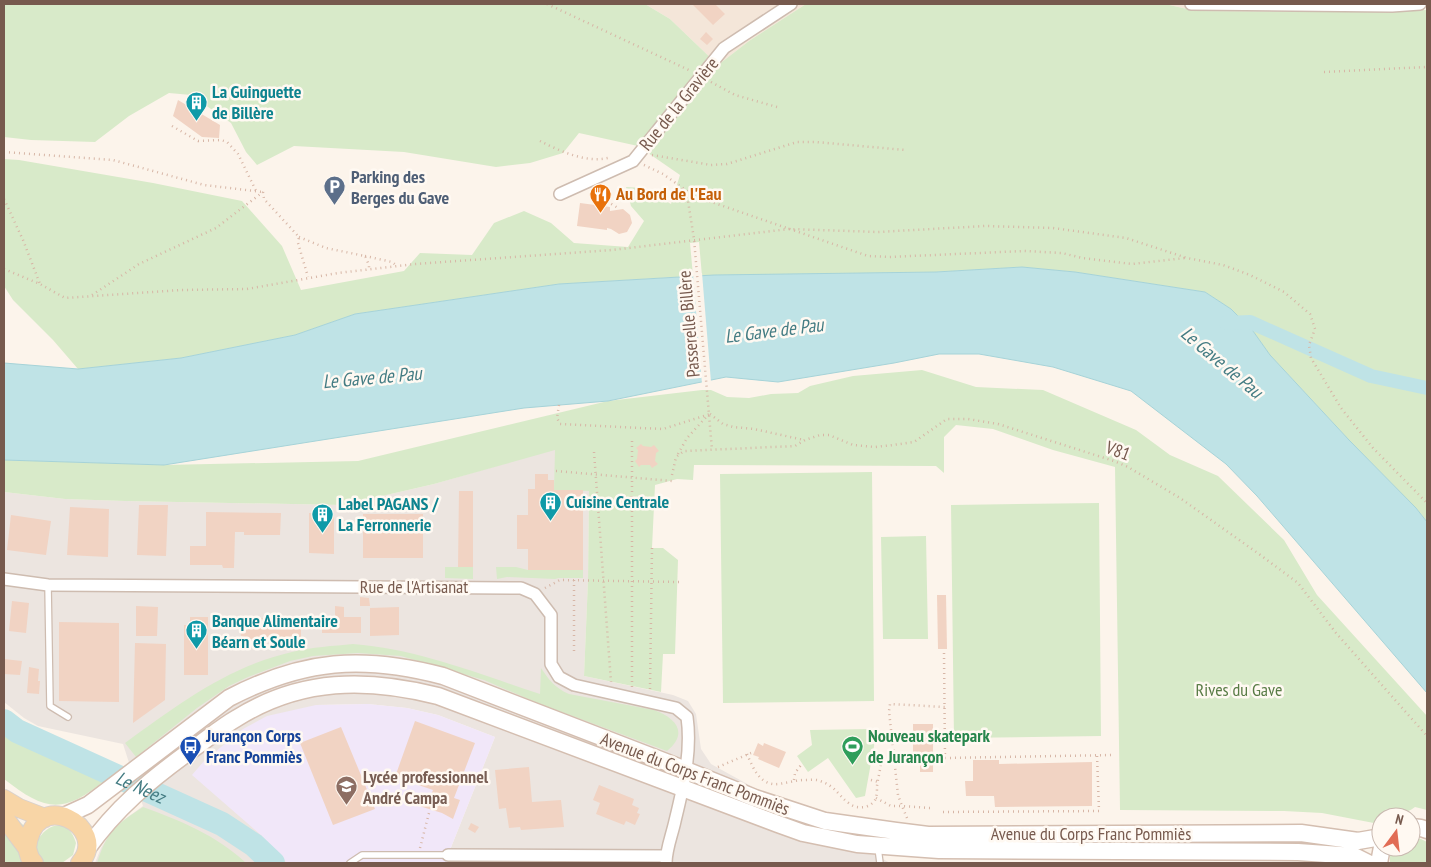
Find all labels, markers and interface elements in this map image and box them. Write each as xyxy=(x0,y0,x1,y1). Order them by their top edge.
street label: Rue de la Gravière xyxy=(634,52,723,155)
place label: La Guinguette de Billère xyxy=(212,80,302,124)
building icon: La Guinguette de Billère xyxy=(184,90,208,121)
place label: Parking des Berges du Gave xyxy=(351,165,450,209)
parking icon: Parking des Berges du Gave xyxy=(323,175,347,206)
restaurant icon: Au Bord de l'Eau xyxy=(588,182,612,213)
place label: Au Bord de l'Eau xyxy=(615,182,721,205)
street label: Passerelle Billère xyxy=(672,270,705,378)
water label: Le Gave de Pau xyxy=(723,312,826,348)
water label: Le Gave de Pau xyxy=(1176,321,1269,404)
water label: Le Gave de Pau xyxy=(322,361,424,393)
street label: V81 xyxy=(1102,435,1134,466)
building icon: Cuisine Centrale xyxy=(538,490,562,521)
place label: Cuisine Centrale xyxy=(566,490,670,513)
place label: Label PAGANS / La Ferronnerie xyxy=(338,492,439,536)
building icon: Label PAGANS / La Ferronnerie xyxy=(310,502,334,533)
street label: Rue de l'Artisanat xyxy=(360,575,468,598)
place label: Banque Alimentaire Béarn et Soule xyxy=(212,609,338,653)
building icon: Banque Alimentaire Béarn et Soule xyxy=(184,619,208,650)
park label: Rives du Gave xyxy=(1196,678,1282,701)
place label: Jurançon Corps Franc Pommiès xyxy=(205,724,302,768)
place label: Nouveau skatepark de Jurançon xyxy=(868,724,991,768)
street label: Avenue du Corps Franc Pommiès xyxy=(597,727,793,820)
bus stop icon: Jurançon Corps Franc Pommiès xyxy=(178,734,202,765)
sports icon: Nouveau skatepark de Jurançon xyxy=(840,734,864,765)
water label: Le Neez xyxy=(112,765,171,809)
place label: Lycée professionnel André Campa xyxy=(362,765,489,809)
school or university icon: Lycée professionnel André Campa xyxy=(335,775,359,806)
north arrow xyxy=(1371,807,1421,857)
text: N xyxy=(1393,810,1405,829)
street label: Avenue du Corps Franc Pommiès xyxy=(991,822,1191,845)

